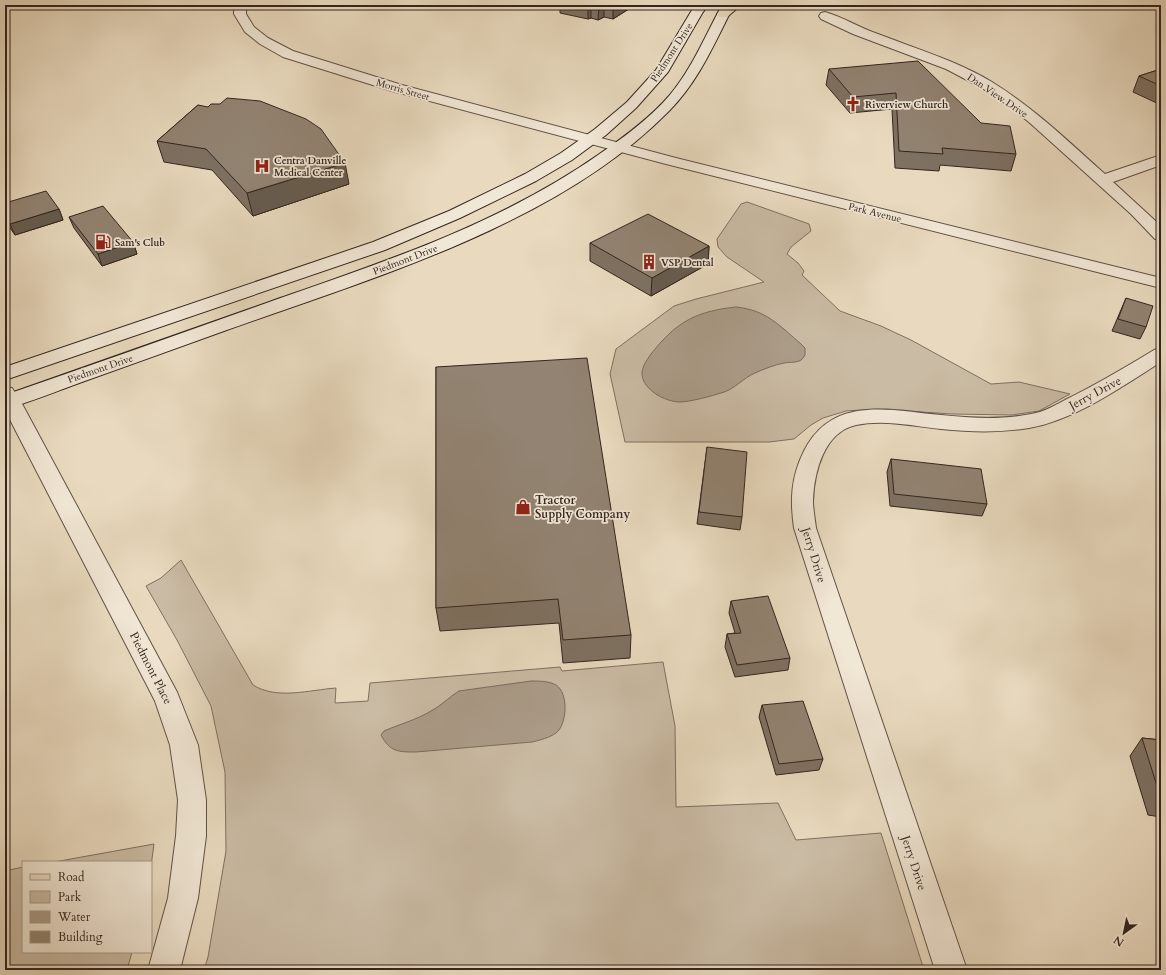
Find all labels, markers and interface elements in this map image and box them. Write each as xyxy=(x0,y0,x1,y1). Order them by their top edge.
street label: Piedmont Drive xyxy=(647,20,697,85)
street label: Dan View Drive xyxy=(964,70,1031,122)
street label: Morris Street xyxy=(374,76,432,105)
church icon: Riverview Church xyxy=(844,95,862,113)
place label: Riverview Church xyxy=(865,98,949,112)
place label: Centra Danville Medical Center xyxy=(274,154,346,180)
hospital icon: Centra Danville Medical Center xyxy=(253,157,271,175)
street label: Park Avenue xyxy=(847,200,903,226)
fuel station icon: Sam's Club xyxy=(94,233,112,251)
place label: Sam's Club xyxy=(115,236,165,250)
street label: Piedmont Drive xyxy=(371,241,440,279)
building icon: VSP Dental xyxy=(640,253,658,271)
place label: VSP Dental xyxy=(661,256,714,270)
street label: Piedmont Drive xyxy=(66,351,135,387)
street label: Jerry Drive xyxy=(1064,373,1124,414)
place label: Tractor Supply Company xyxy=(535,492,630,522)
shop icon: Tractor Supply Company xyxy=(514,498,532,516)
street label: Jerry Drive xyxy=(797,524,830,585)
street label: Piedmont Place xyxy=(126,629,176,707)
street label: Jerry Drive xyxy=(897,832,930,893)
legend xyxy=(22,861,152,953)
text: Road xyxy=(58,869,85,885)
text: Park xyxy=(58,889,82,905)
text: Water xyxy=(57,909,91,925)
north arrow xyxy=(1104,913,1144,953)
text: Building xyxy=(58,929,103,945)
text: N xyxy=(1110,932,1127,950)

